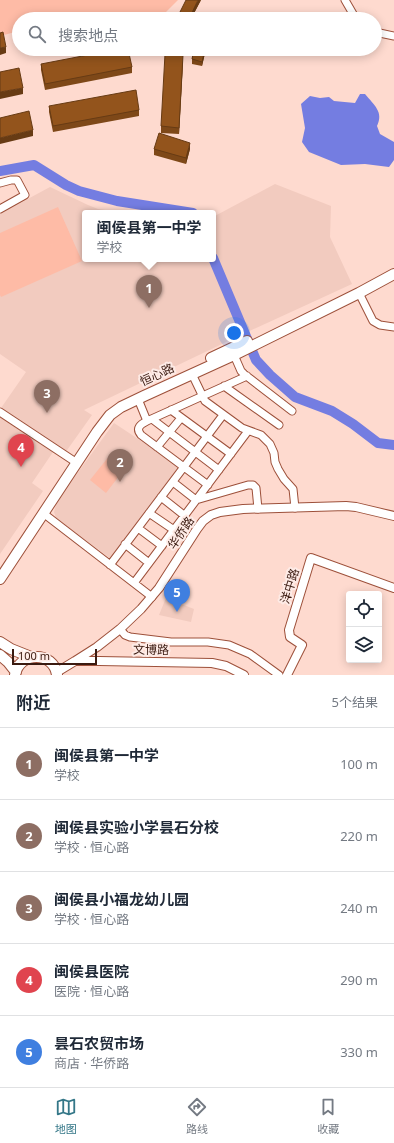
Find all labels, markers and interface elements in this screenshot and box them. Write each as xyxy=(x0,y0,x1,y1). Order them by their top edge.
search box xyxy=(12,12,382,56)
icon: search xyxy=(26,23,48,45)
text: 搜索地点 xyxy=(58,25,118,45)
popup xyxy=(82,210,216,262)
text: 闽侯县第一中学 xyxy=(96,217,202,237)
text: 学校 xyxy=(96,238,123,256)
pin: 1 xyxy=(136,275,162,308)
your location xyxy=(224,323,244,343)
street label: 恒心路 xyxy=(137,359,177,390)
pin: 3 xyxy=(34,380,60,413)
pin: 4 xyxy=(8,434,34,467)
pin: 2 xyxy=(107,449,133,482)
street label: 华侨路 xyxy=(163,513,198,552)
street label: 洋中路 xyxy=(276,566,303,606)
pin: 5 xyxy=(164,579,190,612)
map controls xyxy=(346,591,382,663)
button: locate xyxy=(346,591,382,627)
button: layers xyxy=(346,627,382,663)
street label: 文博路 xyxy=(133,641,169,658)
scale bar xyxy=(12,647,97,666)
text: 100 m xyxy=(18,648,50,663)
text: 附近 xyxy=(16,691,50,714)
text: 5个结果 xyxy=(332,693,378,711)
text: 闽侯县第一中学 xyxy=(54,745,159,765)
text: 1 xyxy=(25,755,33,773)
text: 100 m xyxy=(340,755,378,773)
text: 学校 xyxy=(54,766,80,784)
text: 闽侯县实验小学昙石分校 xyxy=(54,817,219,837)
text: 2 xyxy=(25,827,33,845)
text: 220 m xyxy=(340,827,378,845)
text: 学校 · 恒心路 xyxy=(54,838,129,856)
text: 闽侯县小福龙幼儿园 xyxy=(54,889,189,909)
text: 3 xyxy=(25,899,33,917)
text: 240 m xyxy=(340,899,378,917)
text: 学校 · 恒心路 xyxy=(54,910,129,928)
text: 闽侯县医院 xyxy=(54,961,129,981)
text: 4 xyxy=(25,971,33,989)
text: 290 m xyxy=(340,971,378,989)
text: 医院 · 恒心路 xyxy=(54,982,129,1000)
text: 昙石农贸市场 xyxy=(54,1033,144,1053)
text: 5 xyxy=(25,1043,33,1061)
text: 330 m xyxy=(340,1043,378,1061)
text: 商店 · 华侨路 xyxy=(54,1054,129,1072)
tab: 地图 xyxy=(55,1096,77,1136)
tab: 路线 xyxy=(186,1096,208,1136)
tab: 收藏 xyxy=(317,1096,339,1136)

